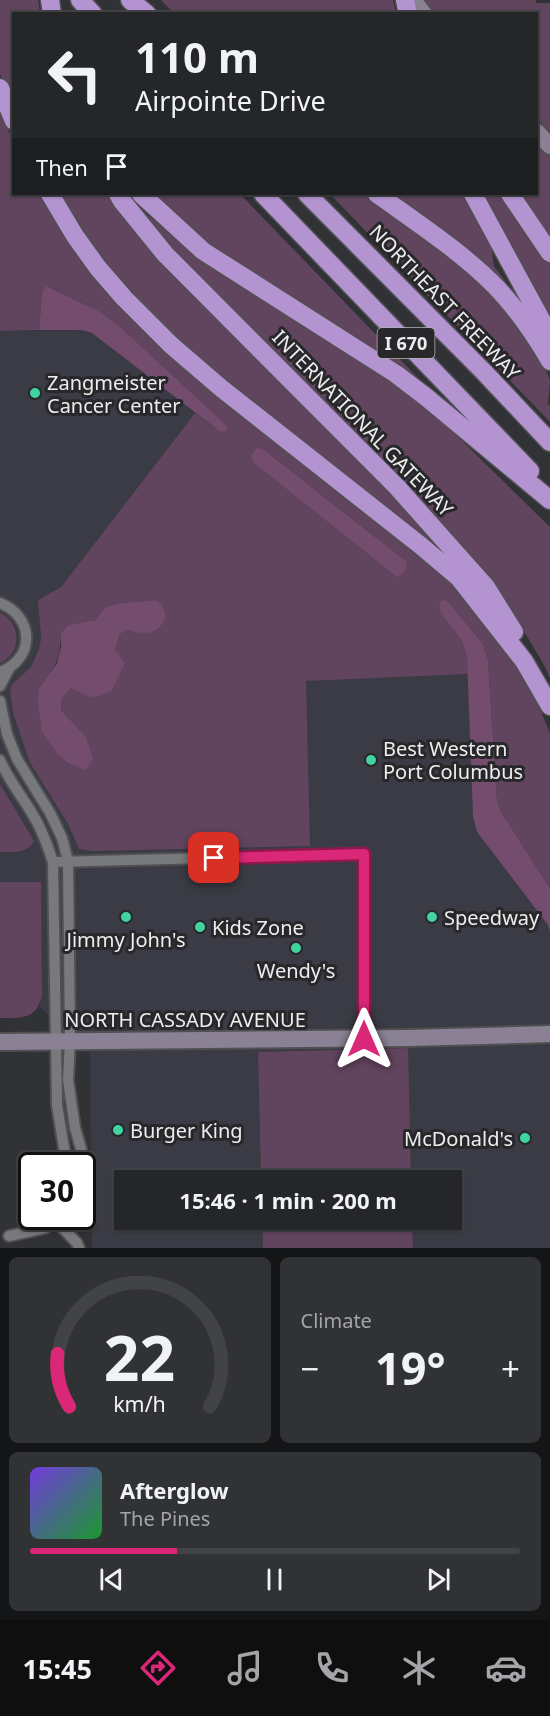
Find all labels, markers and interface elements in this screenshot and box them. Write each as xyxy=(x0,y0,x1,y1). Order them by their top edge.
text: 110 m xyxy=(135,28,259,85)
icon: left xyxy=(36,36,114,114)
text: Airpointe Drive xyxy=(135,82,326,119)
icon: arrive xyxy=(100,150,133,183)
text: Then xyxy=(36,152,88,182)
street label: NORTHEAST FREEWAY xyxy=(364,218,527,386)
street label: INTERNATIONAL GATEWAY xyxy=(267,324,460,523)
road number: I 670 xyxy=(378,328,434,358)
place label: Zangmeister Cancer Center xyxy=(47,369,181,419)
marker: Zangmeister Cancer Center xyxy=(28,386,42,400)
place label: Best Western Port Columbus xyxy=(383,735,523,785)
marker: Best Western Port Columbus xyxy=(364,753,378,767)
pin xyxy=(188,832,239,883)
icon: arrive xyxy=(197,841,230,874)
place label: Speedway xyxy=(444,904,540,931)
marker: Jimmy John's xyxy=(119,910,133,924)
marker: Speedway xyxy=(425,910,439,924)
place label: Kids Zone xyxy=(212,914,304,941)
marker: Kids Zone xyxy=(193,920,207,934)
place label: Jimmy John's xyxy=(65,926,185,953)
marker: Wendy's xyxy=(289,941,303,955)
place label: Wendy's xyxy=(257,957,335,984)
street label: NORTH CASSADY AVENUE xyxy=(64,1006,306,1033)
position arrow xyxy=(332,1007,396,1071)
place label: Burger King xyxy=(130,1117,243,1144)
marker: Burger King xyxy=(111,1123,125,1137)
place label: McDonald's xyxy=(404,1125,513,1152)
marker: McDonald's xyxy=(518,1131,532,1145)
speed limit sign: 30 xyxy=(18,1152,96,1230)
text: 15:46 · 1 min · 200 m xyxy=(179,1185,397,1215)
text: Climate xyxy=(301,1307,372,1334)
text: 22 xyxy=(104,1314,175,1399)
text: 19° xyxy=(375,1337,446,1398)
text: − xyxy=(301,1346,319,1391)
text: + xyxy=(501,1346,520,1391)
text: km/h xyxy=(113,1389,166,1418)
text: Afterglow xyxy=(120,1475,229,1505)
text: The Pines xyxy=(120,1505,210,1532)
icon: previous xyxy=(95,1563,128,1596)
icon: pause xyxy=(258,1563,291,1596)
icon: next xyxy=(422,1563,455,1596)
icon: directions xyxy=(137,1647,179,1689)
icon: music xyxy=(224,1647,266,1689)
icon: phone xyxy=(311,1647,353,1689)
icon: climate xyxy=(398,1647,440,1689)
icon: car xyxy=(485,1647,527,1689)
text: 15:45 xyxy=(23,1650,92,1687)

